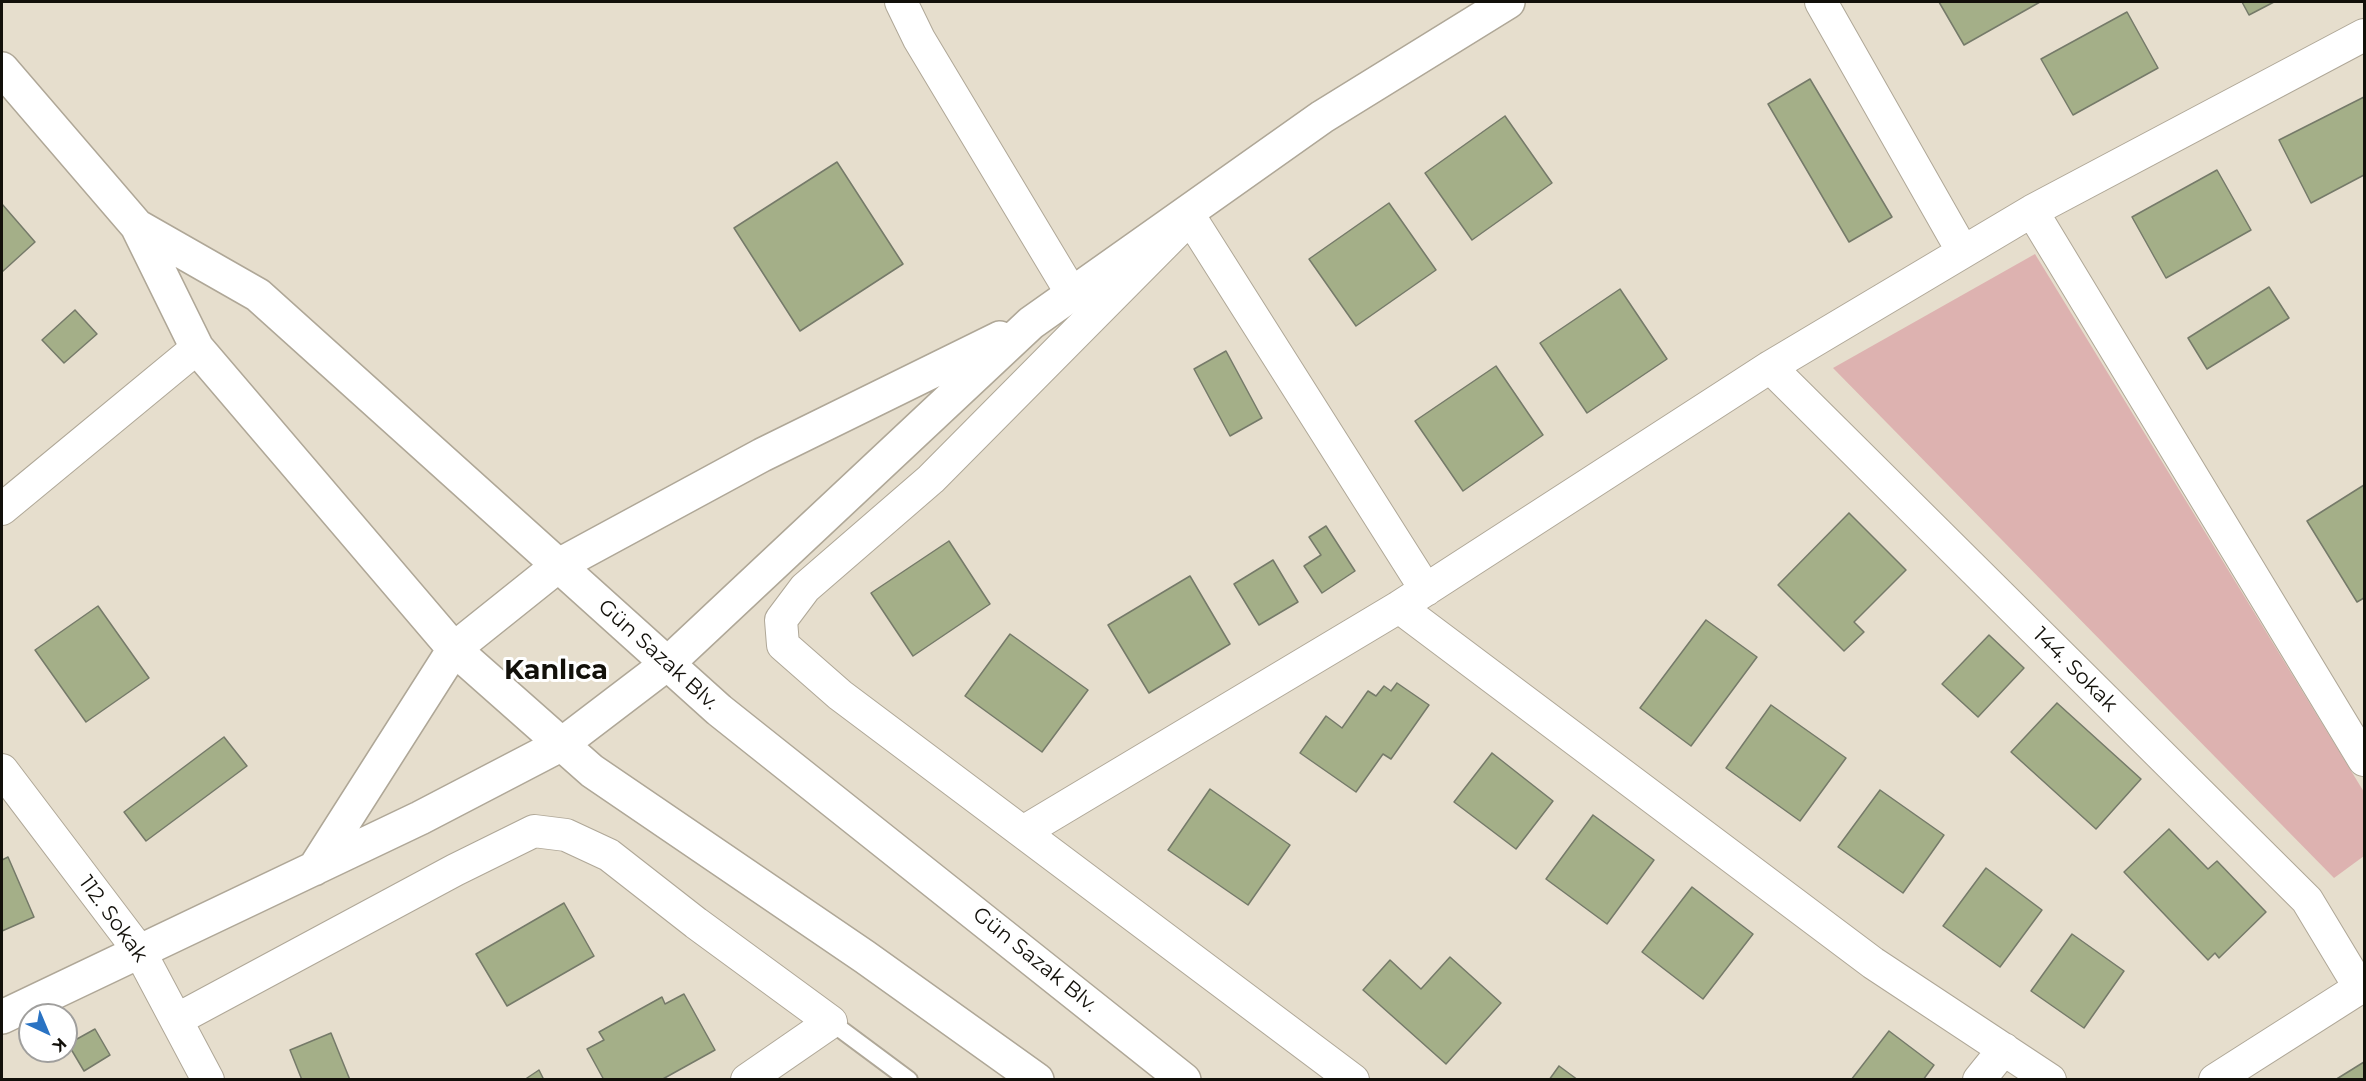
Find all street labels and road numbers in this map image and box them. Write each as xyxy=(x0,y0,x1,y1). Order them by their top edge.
street label: Gün Sazak Blv. xyxy=(593,594,723,716)
street label: 144. Sokak xyxy=(2028,623,2122,717)
street label: 112. Sokak xyxy=(73,871,153,967)
street label: Gün Sazak Blv. xyxy=(968,902,1102,1018)

